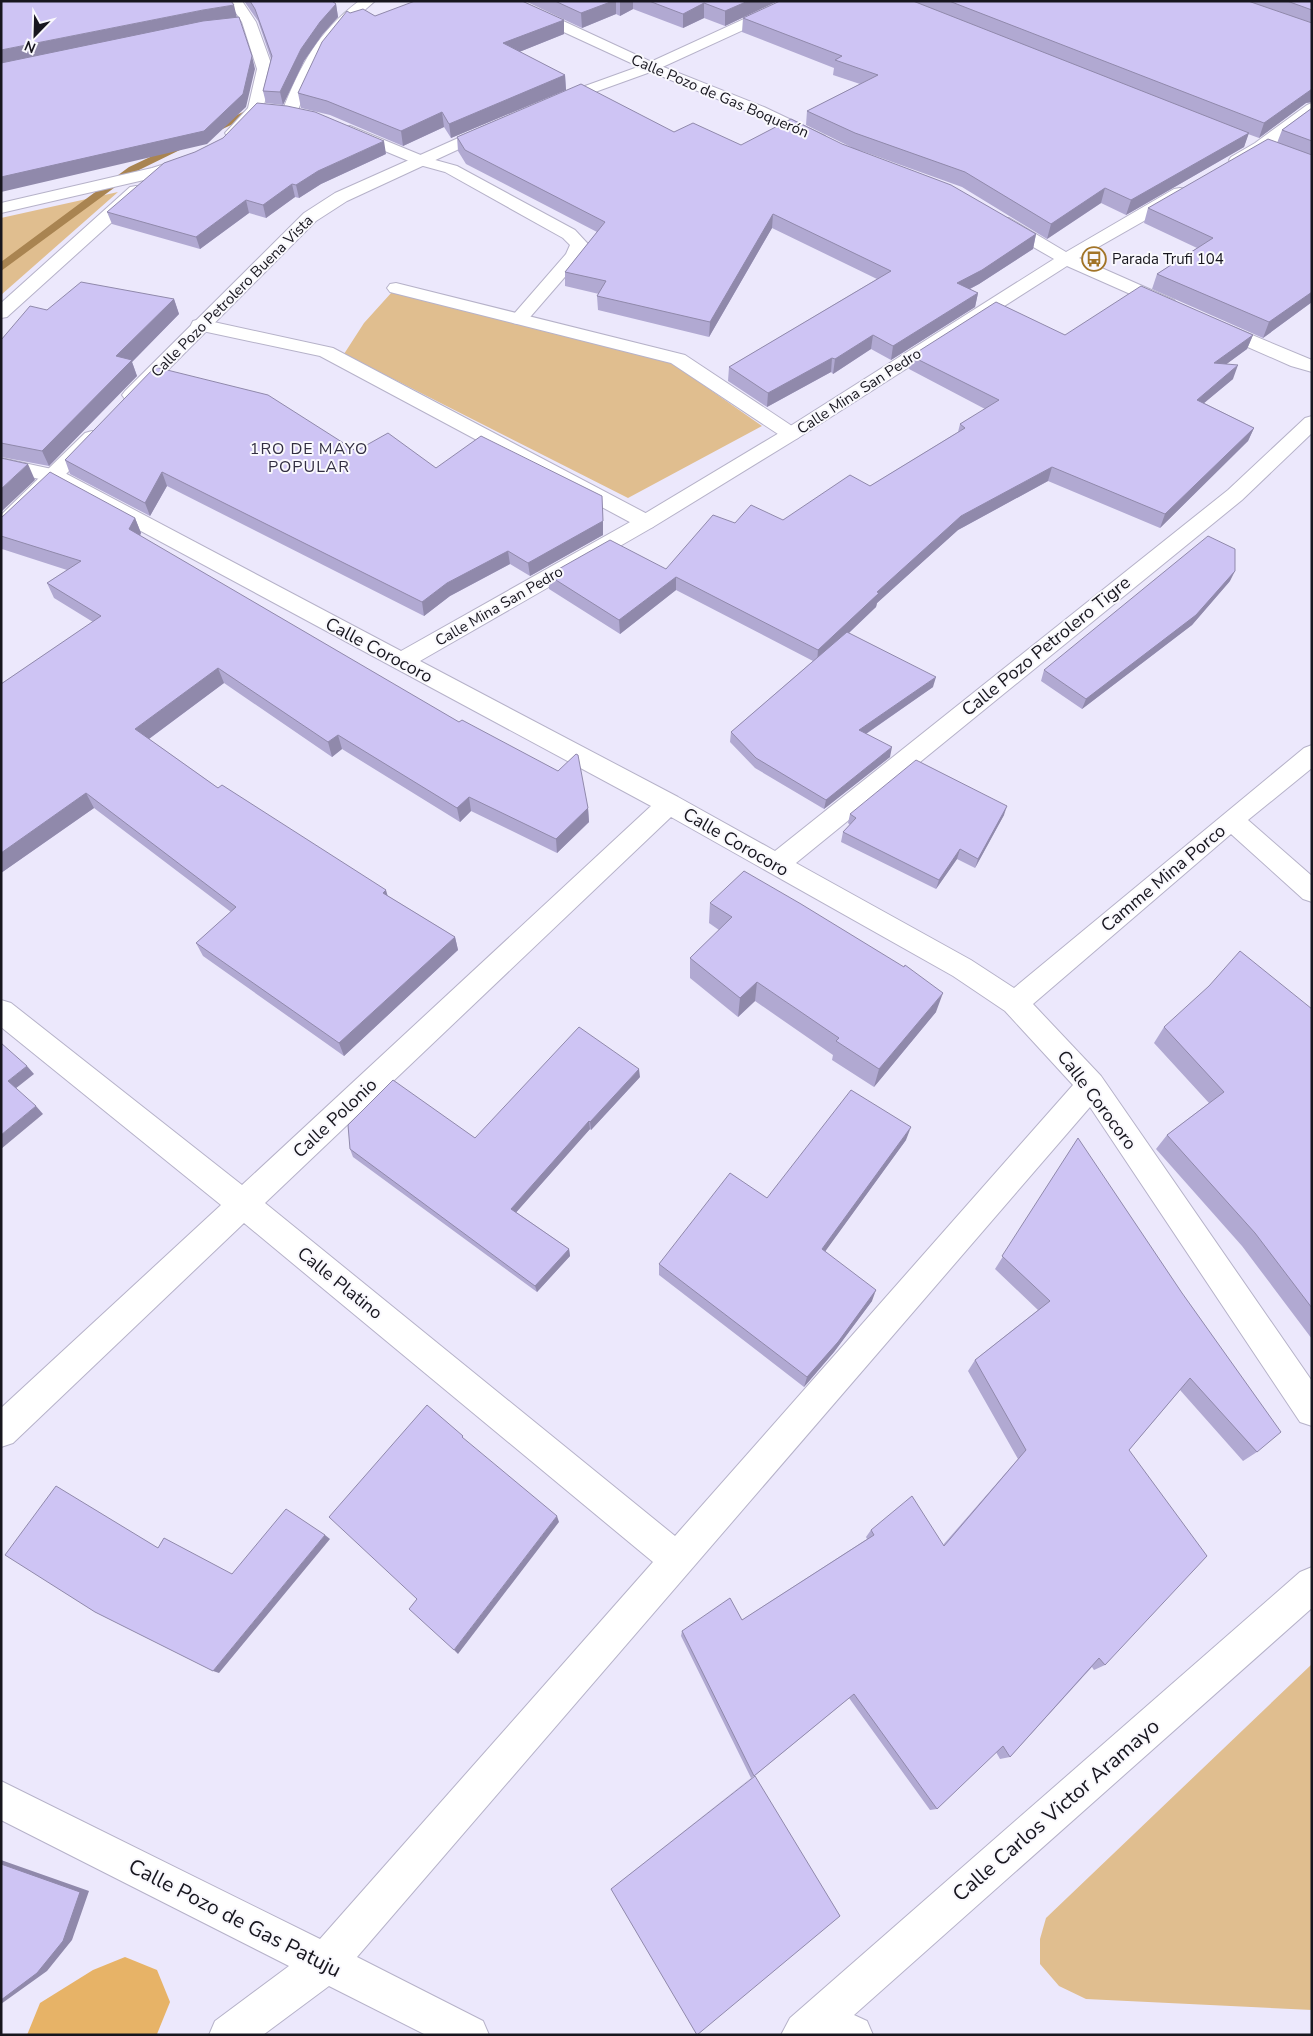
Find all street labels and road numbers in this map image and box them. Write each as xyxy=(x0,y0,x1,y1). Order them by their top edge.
street label: Calle Pozo de Gas Boquerón xyxy=(628,49,812,143)
street label: Calle Pozo Petrolero Buena Vista xyxy=(147,211,317,381)
street label: Calle Mina San Pedro xyxy=(793,343,925,439)
street label: Calle Mina San Pedro xyxy=(432,561,566,651)
street label: Calle Pozo Petrolero Tigre xyxy=(957,571,1135,721)
street label: Calle Corocoro xyxy=(321,612,437,688)
street label: Calle Corocoro xyxy=(679,802,793,882)
street label: Camme Mina Porco xyxy=(1096,819,1230,937)
street label: Calle Corocoro xyxy=(1052,1045,1142,1155)
street label: Calle Polonio xyxy=(288,1073,382,1163)
street label: Calle Platino xyxy=(292,1241,388,1325)
street label: Calle Carlos Victor Aramayo xyxy=(947,1712,1165,1908)
street label: Calle Pozo de Gas Patuju xyxy=(124,1852,346,1984)

